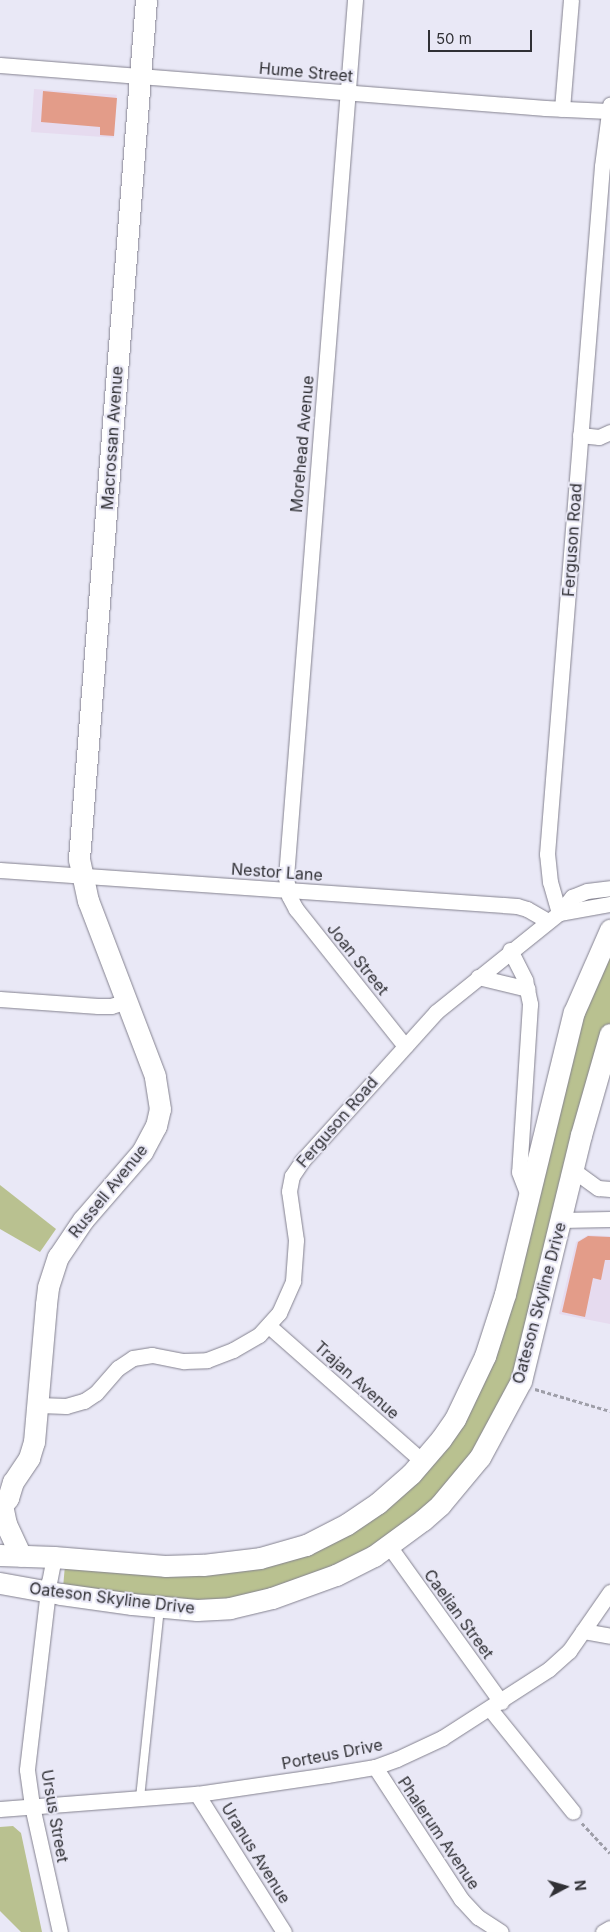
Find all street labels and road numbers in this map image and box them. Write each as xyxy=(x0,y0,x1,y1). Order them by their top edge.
street label: Hume Street xyxy=(258,58,354,86)
street label: Macrossan Avenue xyxy=(97,366,127,510)
street label: Morehead Avenue xyxy=(286,375,318,513)
street label: Ferguson Road xyxy=(558,483,586,597)
street label: Nestor Lane xyxy=(231,859,323,885)
street label: Joan Street xyxy=(323,919,393,999)
street label: Ferguson Road xyxy=(292,1073,382,1171)
street label: Russell Avenue xyxy=(65,1140,151,1242)
street label: Oateson Skyline Drive xyxy=(508,1220,570,1386)
street label: Trajan Avenue xyxy=(311,1337,403,1423)
street label: Caelian Street xyxy=(420,1566,498,1662)
street label: Oateson Skyline Drive xyxy=(28,1578,196,1618)
street label: Porteus Drive xyxy=(280,1735,384,1773)
street label: Ursus Street xyxy=(37,1768,73,1864)
street label: Phalerum Avenue xyxy=(394,1773,484,1893)
street label: Uranus Avenue xyxy=(217,1799,295,1907)

